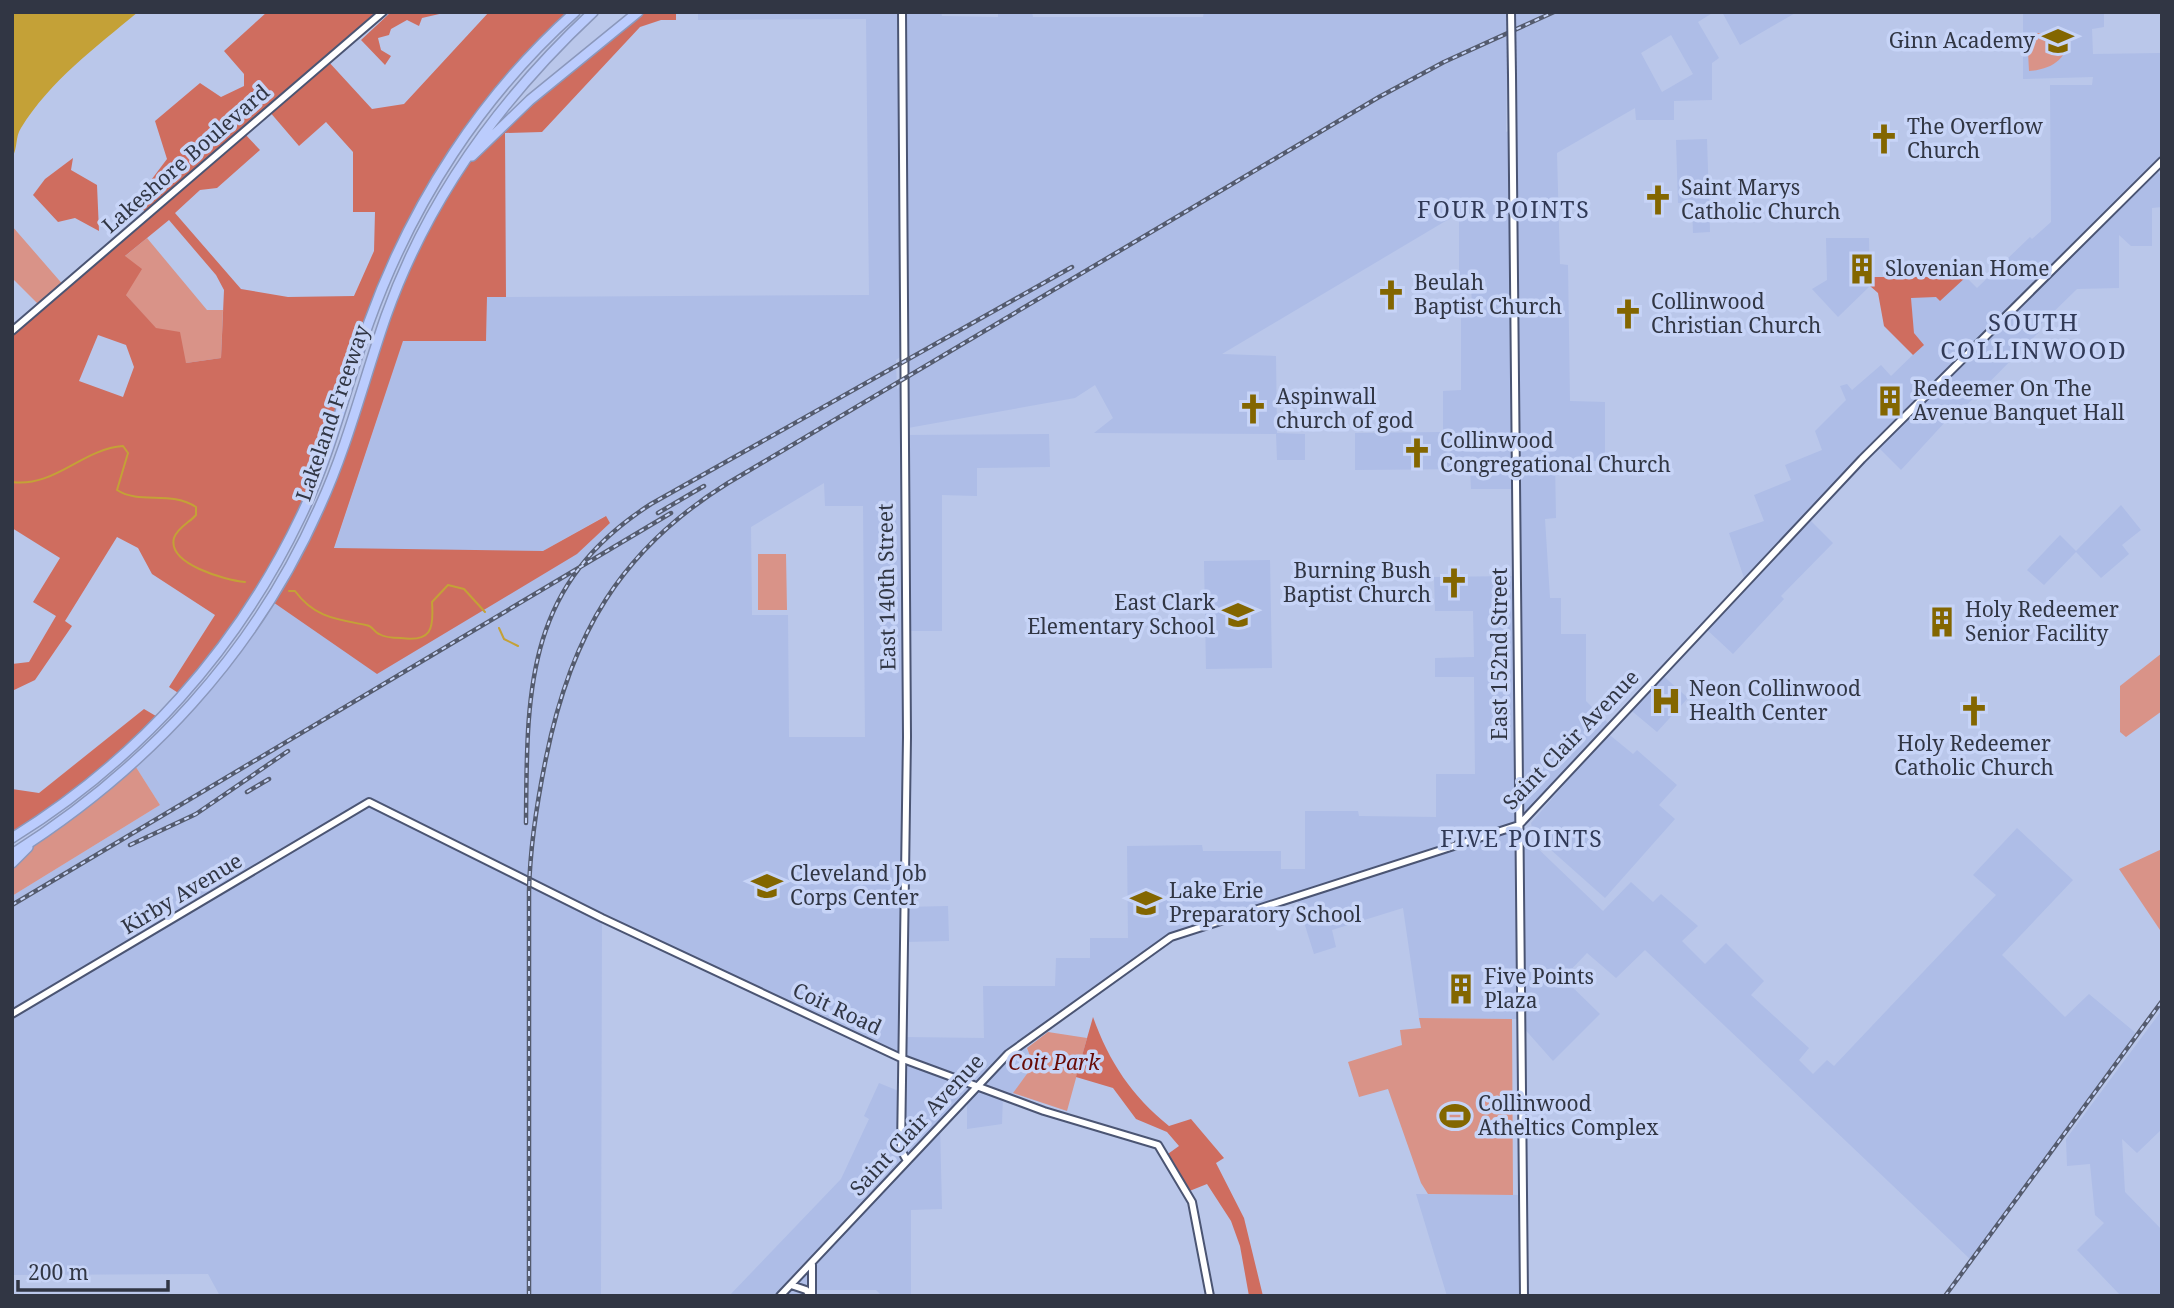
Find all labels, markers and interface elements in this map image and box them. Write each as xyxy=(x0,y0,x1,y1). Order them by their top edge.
school or university icon: Ginn Academy xyxy=(2041,24,2075,58)
place label: Ginn Academy xyxy=(1889,26,2035,54)
street label: Lakeshore Boulevard xyxy=(96,78,275,239)
place label: The Overflow Church xyxy=(1907,112,2044,164)
church icon: The Overflow Church xyxy=(1867,122,1901,156)
place label: Saint Marys Catholic Church xyxy=(1681,173,1841,225)
church icon: Saint Marys Catholic Church xyxy=(1641,183,1675,217)
district label: FOUR POINTS xyxy=(1417,193,1591,225)
building icon: Slovenian Home xyxy=(1845,252,1879,286)
place label: Slovenian Home xyxy=(1885,254,2049,282)
place label: Beulah Baptist Church xyxy=(1414,268,1562,320)
church icon: Beulah Baptist Church xyxy=(1374,278,1408,312)
place label: Collinwood Christian Church xyxy=(1651,287,1821,339)
church icon: Collinwood Christian Church xyxy=(1611,297,1645,331)
district label: SOUTH COLLINWOOD xyxy=(1940,305,2128,366)
street label: Lakeland Freeway xyxy=(289,321,375,504)
place label: Redeemer On The Avenue Banquet Hall xyxy=(1913,374,2125,426)
place label: Aspinwall church of god xyxy=(1276,382,1414,434)
building icon: Redeemer On The Avenue Banquet Hall xyxy=(1873,384,1907,418)
church icon: Aspinwall church of god xyxy=(1236,392,1270,426)
place label: Collinwood Congregational Church xyxy=(1440,426,1671,478)
church icon: Collinwood Congregational Church xyxy=(1400,436,1434,470)
street label: East 140th Street xyxy=(871,503,901,671)
place label: Burning Bush Baptist Church xyxy=(1283,556,1431,608)
church icon: Burning Bush Baptist Church xyxy=(1437,566,1471,600)
street label: East 152nd Street xyxy=(1485,568,1513,740)
place label: East Clark Elementary School xyxy=(1027,588,1216,640)
place label: Holy Redeemer Senior Facility xyxy=(1965,595,2119,647)
school or university icon: East Clark Elementary School xyxy=(1221,598,1255,632)
building icon: Holy Redeemer Senior Facility xyxy=(1925,605,1959,639)
street label: Saint Clair Avenue xyxy=(1496,663,1645,815)
place label: Neon Collinwood Health Center xyxy=(1689,674,1861,726)
hospital icon: Neon Collinwood Health Center xyxy=(1649,684,1683,718)
church icon: Holy Redeemer Catholic Church xyxy=(1957,694,1991,728)
place label: Holy Redeemer Catholic Church xyxy=(1894,729,2054,781)
district label: FIVE POINTS xyxy=(1440,822,1604,854)
street label: Kirby Avenue xyxy=(116,846,247,940)
place label: Cleveland Job Corps Center xyxy=(790,859,927,911)
school or university icon: Cleveland Job Corps Center xyxy=(750,869,784,903)
place label: Lake Erie Preparatory School xyxy=(1169,876,1362,928)
school or university icon: Lake Erie Preparatory School xyxy=(1129,886,1163,920)
place label: Five Points Plaza xyxy=(1484,962,1594,1014)
building icon: Five Points Plaza xyxy=(1444,972,1478,1006)
street label: Coit Road xyxy=(788,975,887,1041)
street label: Saint Clair Avenue xyxy=(843,1047,989,1201)
park label: Coit Park xyxy=(1008,1048,1101,1076)
place label: Collinwood Atheltics Complex xyxy=(1478,1089,1659,1141)
sports icon: Collinwood Atheltics Complex xyxy=(1438,1099,1472,1133)
scale bar xyxy=(18,1248,168,1292)
text: 200 m xyxy=(28,1258,89,1286)

